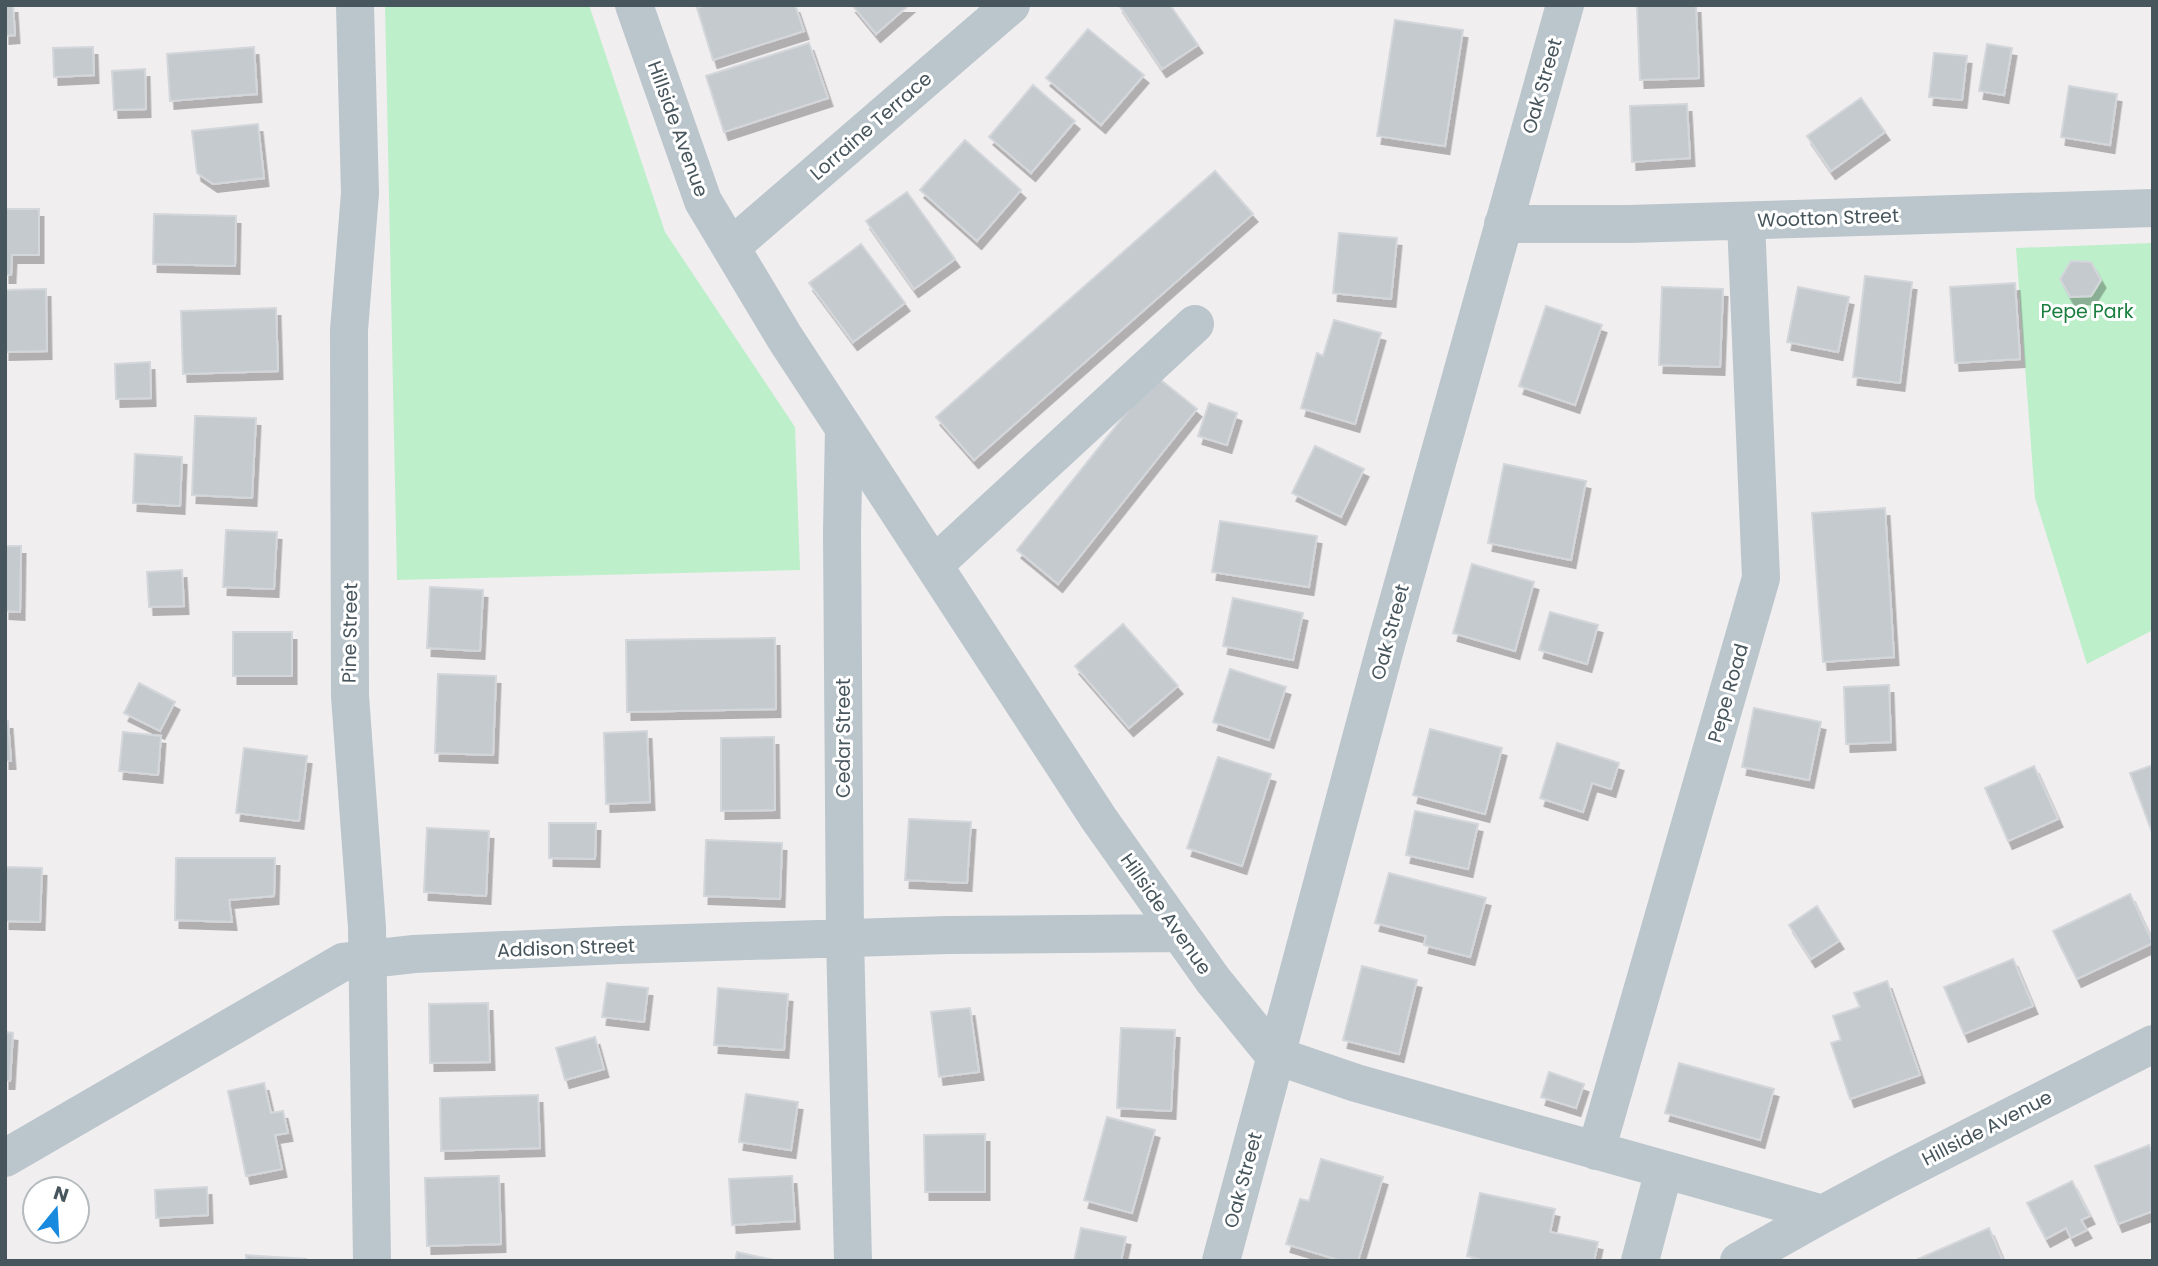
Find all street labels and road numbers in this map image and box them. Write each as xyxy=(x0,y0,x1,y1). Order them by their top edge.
street label: Oak Street xyxy=(1515,35,1569,137)
street label: Hillside Avenue xyxy=(641,57,715,201)
street label: Lorraine Terrace xyxy=(804,65,938,187)
street label: Wootton Street xyxy=(1757,202,1899,234)
street label: Oak Street xyxy=(1364,581,1416,683)
street label: Pine Street xyxy=(336,583,364,683)
street label: Pepe Road xyxy=(1701,640,1755,746)
street label: Cedar Street xyxy=(830,678,857,798)
street label: Hillside Avenue xyxy=(1114,848,1218,980)
street label: Addison Street xyxy=(497,932,636,964)
street label: Hillside Avenue xyxy=(1917,1084,2057,1172)
street label: Oak Street xyxy=(1217,1129,1269,1231)

